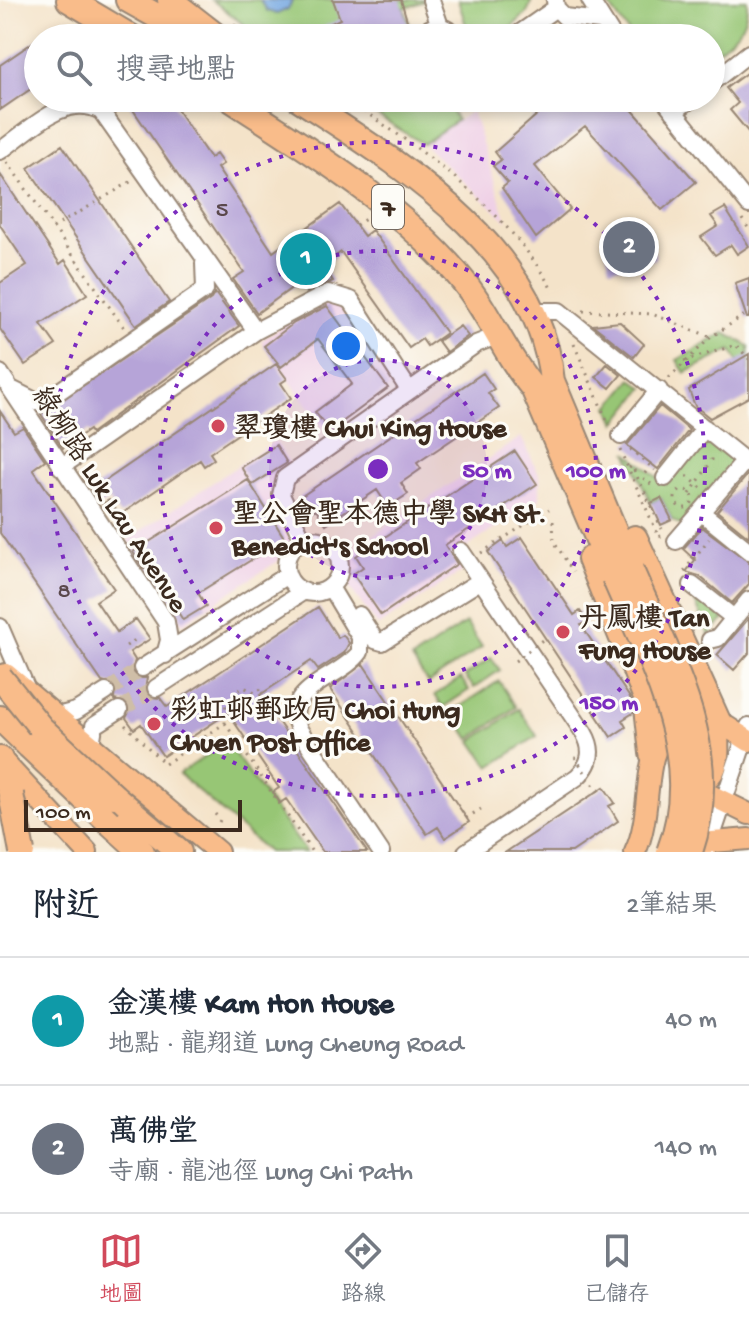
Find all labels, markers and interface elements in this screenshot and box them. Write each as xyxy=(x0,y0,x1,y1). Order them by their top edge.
search box xyxy=(24,24,725,112)
icon: search xyxy=(52,46,96,90)
text: 搜尋地點 xyxy=(116,55,236,90)
road number: 7 xyxy=(372,185,404,229)
house number: 5 xyxy=(216,197,228,226)
pin: 2 xyxy=(603,217,655,277)
pin: 1 xyxy=(280,229,332,289)
your location xyxy=(326,326,366,366)
street label: 綠柳路 Luk Lau Avenue xyxy=(23,380,196,620)
place label: 翠瓊樓 Chui King House xyxy=(234,413,508,447)
marker: 翠瓊樓 Chui King House xyxy=(209,417,227,435)
centre of rings xyxy=(364,455,392,483)
text: 50 m xyxy=(463,458,511,487)
text: 100 m xyxy=(565,458,626,487)
place label: 聖公會聖本德中學 SKH St. Benedict's School xyxy=(231,498,547,565)
marker: 聖公會聖本德中學 SKH St. Benedict's School xyxy=(207,519,225,537)
house number: 8 xyxy=(57,578,71,607)
place label: 丹鳳樓 Tan Fung House xyxy=(578,603,712,669)
marker: 丹鳳樓 Tan Fung House xyxy=(554,623,572,641)
text: 150 m xyxy=(579,690,638,719)
place label: 彩虹邨郵政局 Choi Hung Chuen Post Office xyxy=(170,695,461,761)
marker: 彩虹邨郵政局 Choi Hung Chuen Post Office xyxy=(145,715,163,733)
scale bar xyxy=(24,796,242,832)
text: 100 m xyxy=(36,801,91,827)
text: 附近 xyxy=(32,889,100,929)
text: 2筆結果 xyxy=(626,892,717,923)
text: 金漢樓 Kam Hon House xyxy=(108,989,394,1024)
text: 1 xyxy=(53,1006,63,1037)
text: 40 m xyxy=(665,1006,717,1037)
text: 地點 · 龍翔道 Lung Cheung Road xyxy=(108,1031,463,1062)
text: 萬佛堂 xyxy=(108,1117,198,1152)
text: 2 xyxy=(52,1134,64,1165)
text: 140 m xyxy=(655,1134,717,1165)
text: 寺廟 · 龍池徑 Lung Chi Path xyxy=(108,1159,413,1190)
tab: 地圖 xyxy=(99,1229,143,1309)
tab: 路線 xyxy=(341,1229,386,1309)
tab: 已儲存 xyxy=(584,1229,650,1309)

